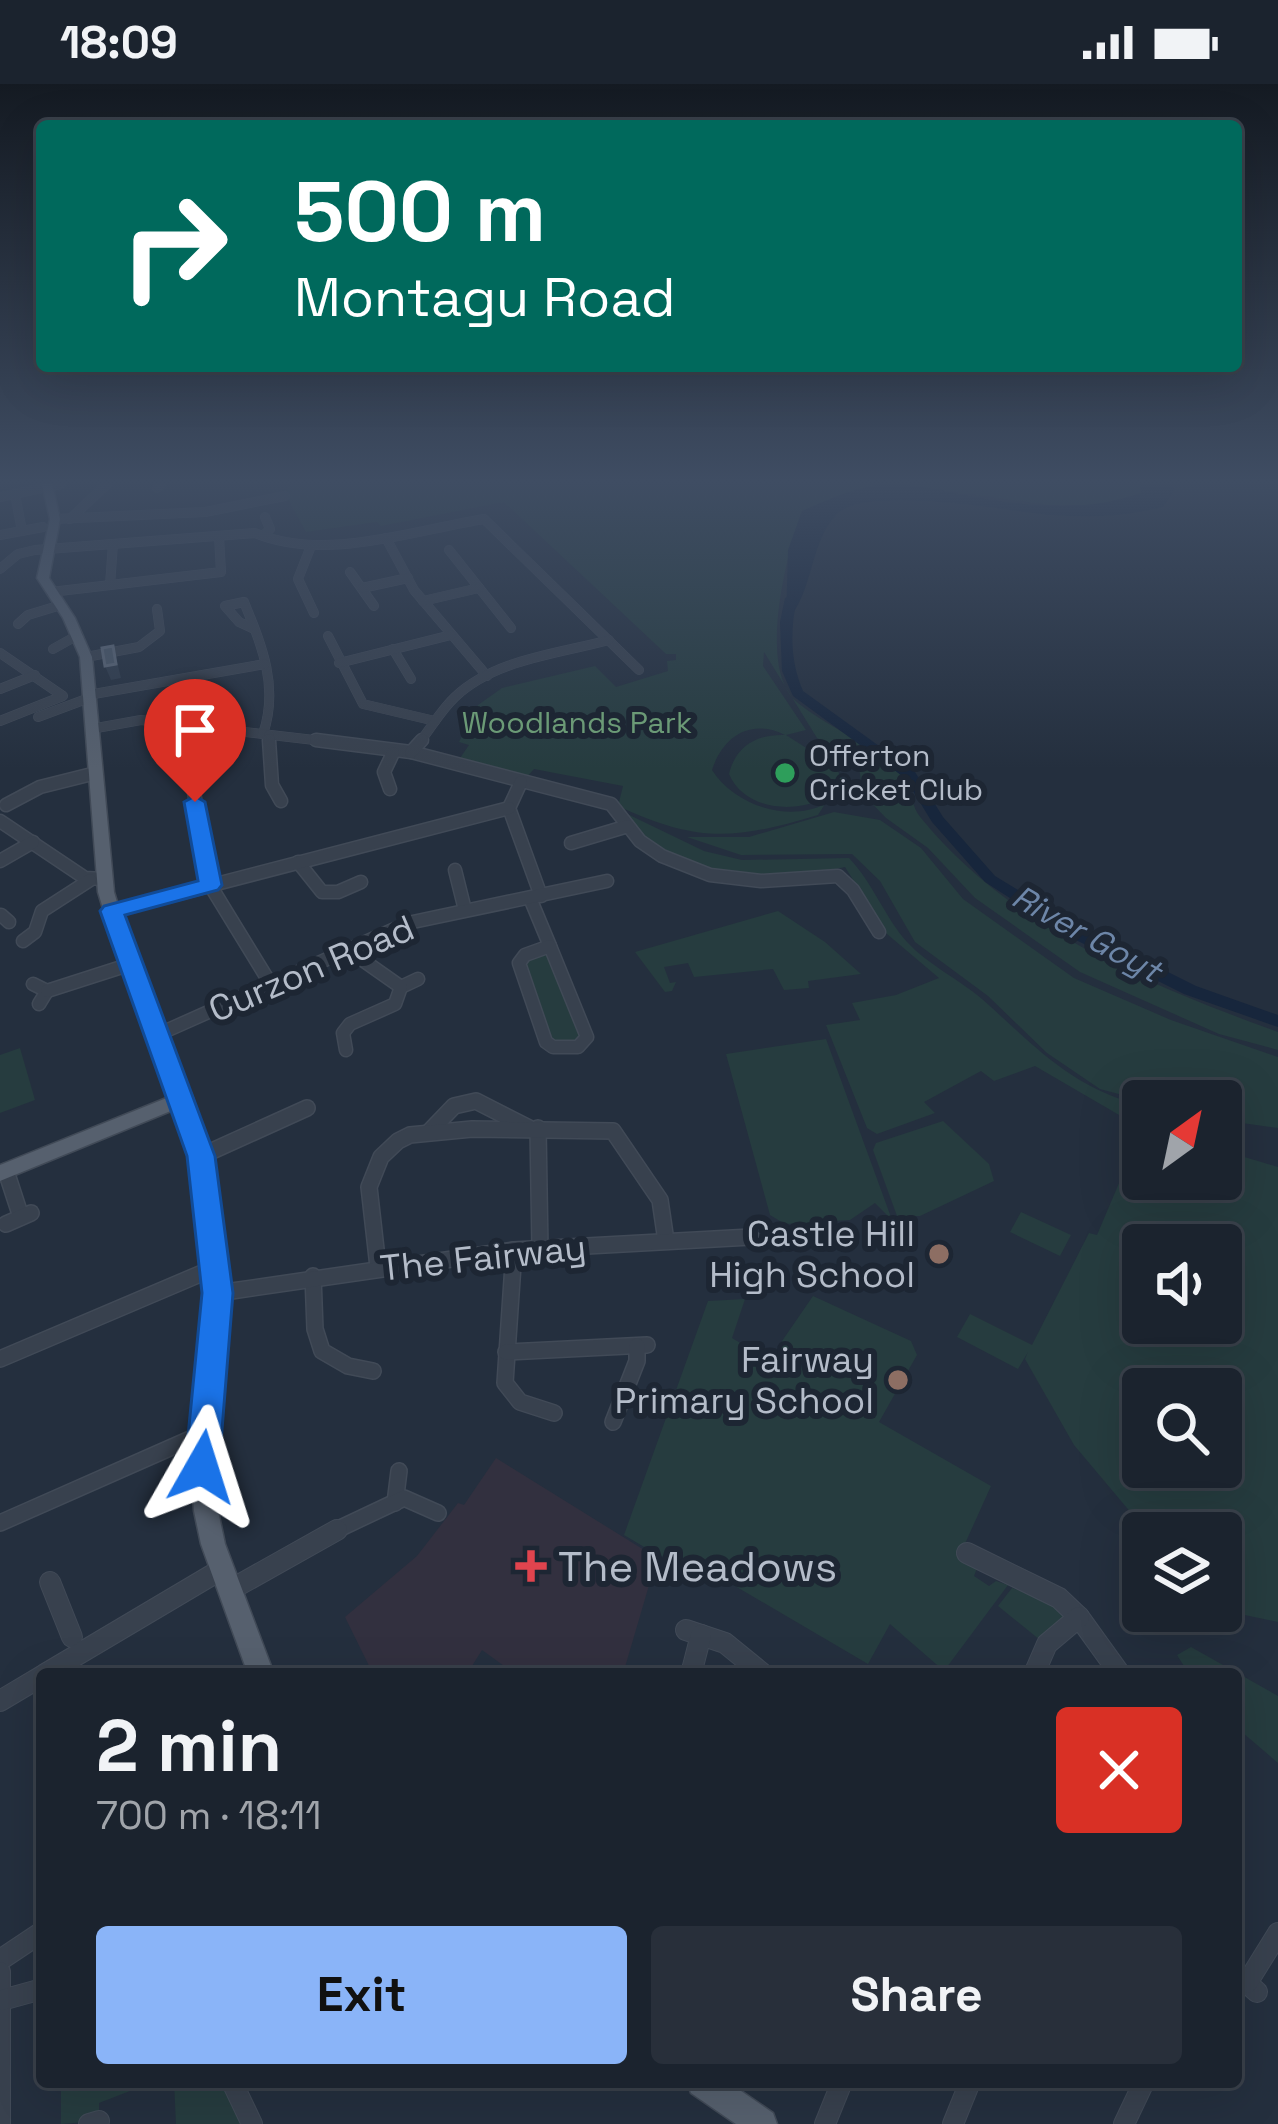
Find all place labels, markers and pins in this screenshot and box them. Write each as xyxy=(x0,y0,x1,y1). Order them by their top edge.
pin xyxy=(144,679,246,802)
place label: Offerton Cricket Club xyxy=(809,736,983,809)
marker: Offerton Cricket Club xyxy=(772,760,798,786)
place label: Castle Hill High School xyxy=(709,1211,915,1298)
marker: Castle Hill High School xyxy=(926,1241,952,1267)
place label: Fairway Primary School xyxy=(615,1337,874,1424)
marker: Fairway Primary School xyxy=(885,1367,911,1393)
place label: The Meadows xyxy=(558,1540,837,1593)
marker: The Meadows xyxy=(515,1550,547,1582)

